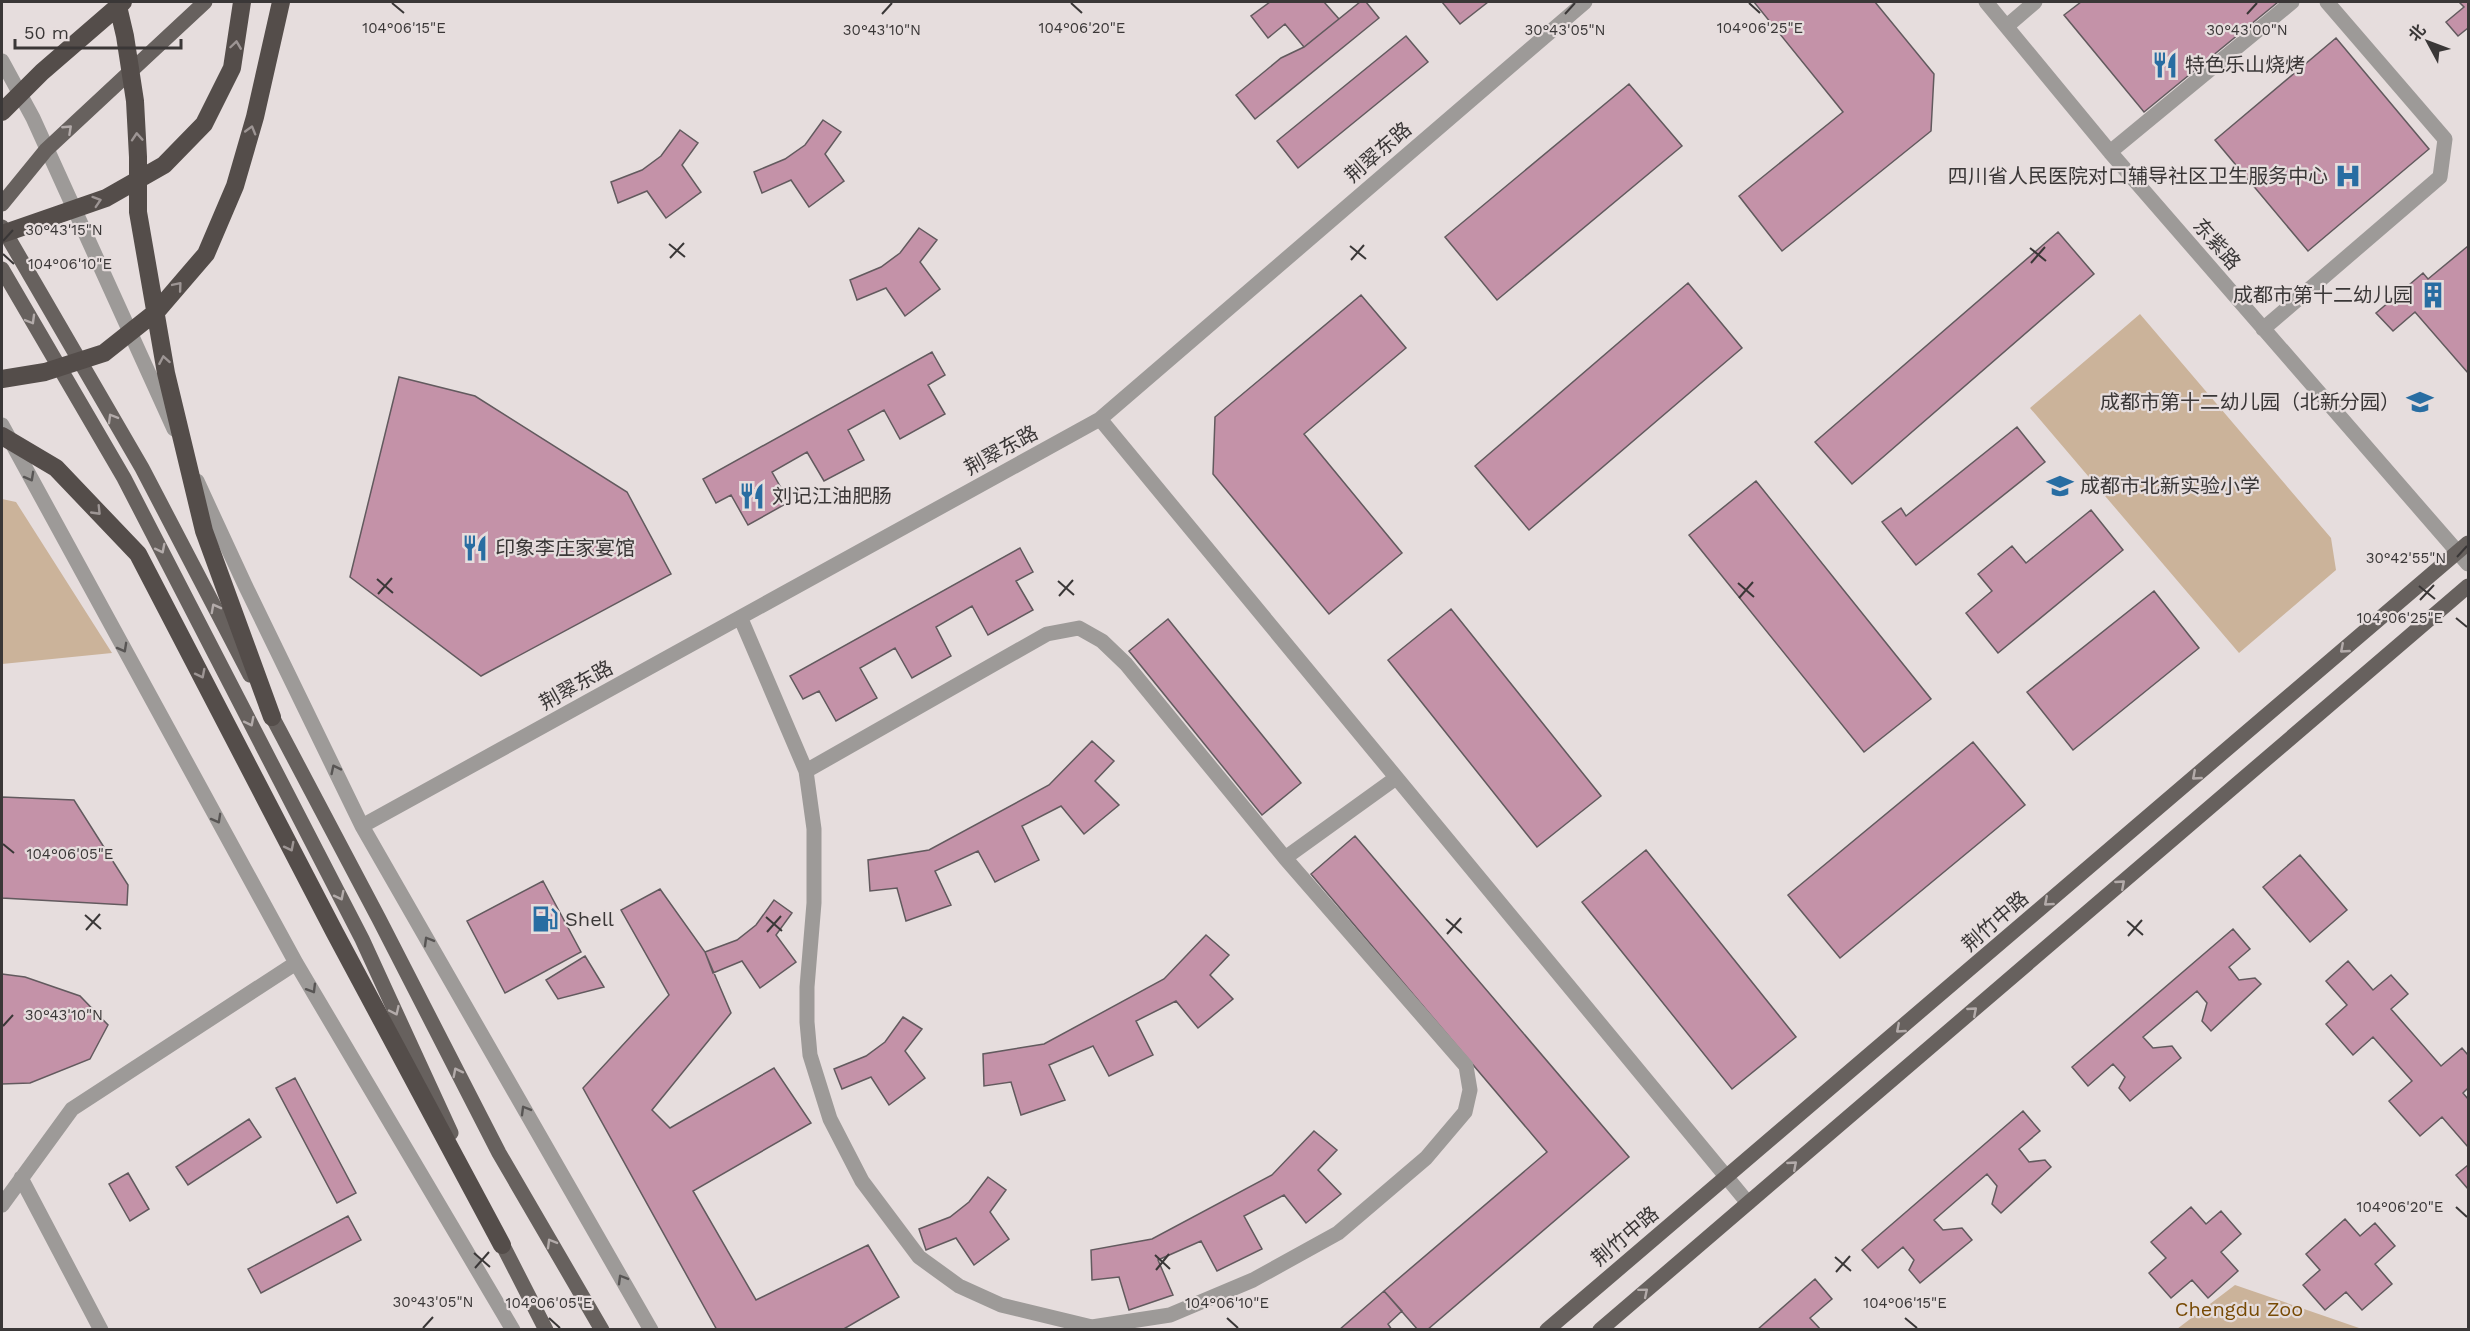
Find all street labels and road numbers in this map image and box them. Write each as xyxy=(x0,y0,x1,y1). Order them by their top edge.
street label: 荆翠东路 xyxy=(1340,117,1416,187)
street label: 东紫路 xyxy=(2188,213,2246,275)
street label: 荆翠东路 xyxy=(960,420,1042,480)
street label: 荆翠东路 xyxy=(535,655,617,715)
street label: 荆竹中路 xyxy=(1957,886,2033,956)
street label: 荆竹中路 xyxy=(1587,1201,1663,1271)

